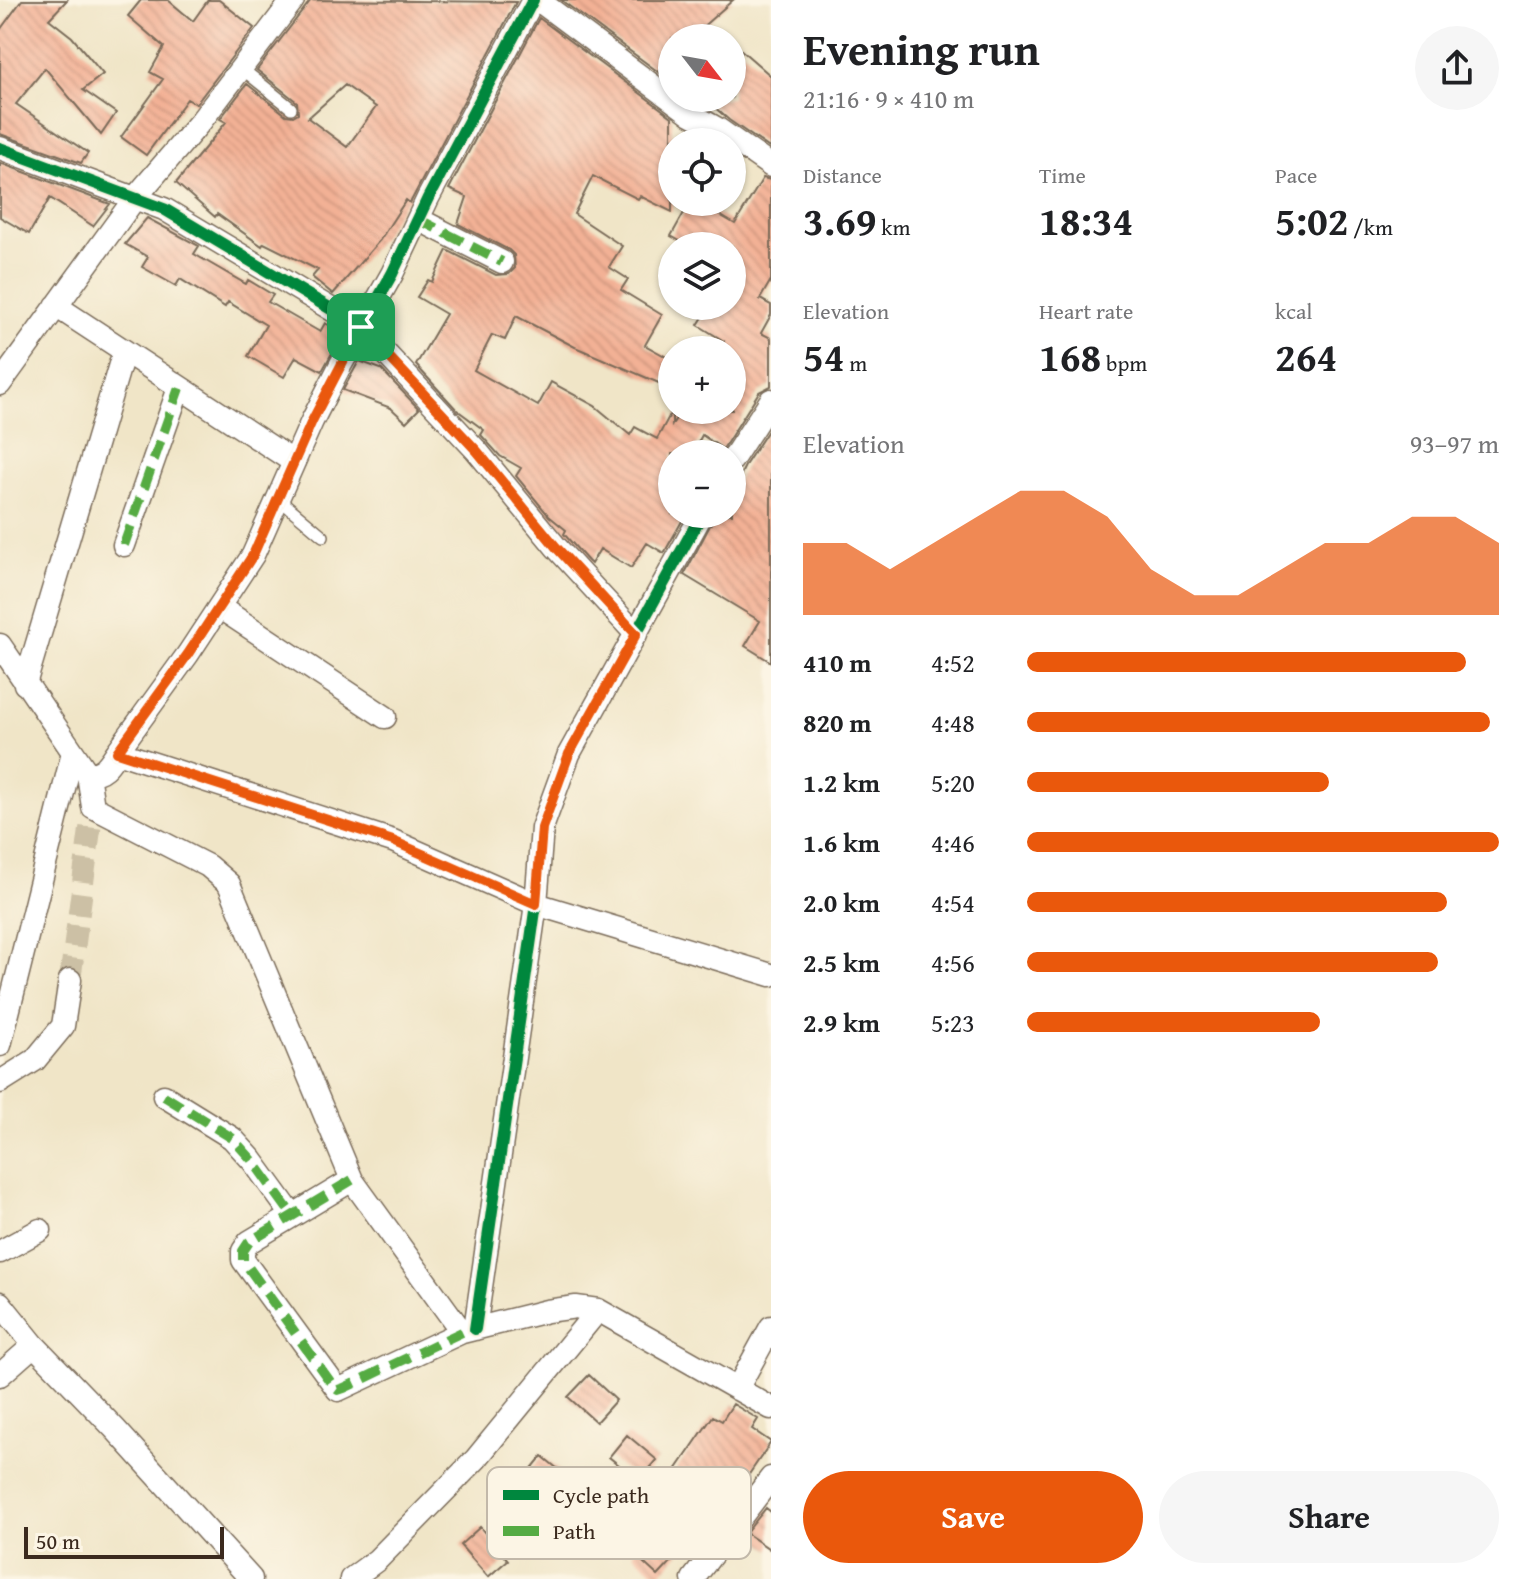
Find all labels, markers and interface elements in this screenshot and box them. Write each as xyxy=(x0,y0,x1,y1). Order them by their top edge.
text: Evening run xyxy=(803,17,1040,81)
north arrow xyxy=(658,24,746,112)
map controls xyxy=(658,24,746,528)
button: share xyxy=(1415,26,1499,110)
text: 21:16 · 9 × 410 m xyxy=(803,79,974,118)
button: locate xyxy=(658,128,746,216)
text: Distance xyxy=(803,159,882,191)
text: Time xyxy=(1039,159,1086,191)
text: Pace xyxy=(1275,159,1317,191)
text: 3.69 xyxy=(803,191,876,250)
text: 18:34 xyxy=(1039,191,1133,250)
text: 5:02 xyxy=(1275,191,1348,250)
text: km xyxy=(876,211,910,243)
text: /km xyxy=(1348,211,1393,243)
button: layers xyxy=(658,232,746,320)
pin xyxy=(327,293,395,361)
text: Elevation xyxy=(803,295,889,327)
text: Heart rate xyxy=(1039,295,1133,327)
text: kcal xyxy=(1275,295,1313,327)
icon: arrive xyxy=(339,305,383,349)
text: 54 xyxy=(803,327,844,386)
text: 168 xyxy=(1039,327,1101,386)
text: 264 xyxy=(1275,327,1337,386)
button: + xyxy=(658,336,746,424)
text: m xyxy=(844,347,867,379)
text: bpm xyxy=(1101,347,1147,379)
text: Elevation xyxy=(803,424,905,463)
text: 93–97 m xyxy=(1410,424,1499,463)
button: − xyxy=(658,440,746,528)
text: 410 m xyxy=(803,643,871,682)
text: 4:52 xyxy=(931,643,975,682)
text: 820 m xyxy=(803,703,871,742)
text: 4:48 xyxy=(931,703,975,742)
text: 1.2 km xyxy=(803,763,880,802)
text: 5:20 xyxy=(931,763,975,802)
text: 1.6 km xyxy=(803,823,880,862)
text: 4:46 xyxy=(931,823,975,862)
text: 2.0 km xyxy=(803,883,880,922)
text: 4:54 xyxy=(931,883,975,922)
text: 2.5 km xyxy=(803,943,880,982)
text: 4:56 xyxy=(931,943,975,982)
text: 2.9 km xyxy=(803,1003,880,1042)
text: 5:23 xyxy=(931,1003,975,1042)
legend xyxy=(487,1467,751,1559)
button: Save xyxy=(803,1471,1143,1563)
button: Share xyxy=(1159,1471,1499,1563)
text: Cycle path xyxy=(553,1479,650,1511)
text: Path xyxy=(553,1515,596,1547)
scale bar xyxy=(24,1523,224,1559)
text: 50 m xyxy=(36,1525,80,1557)

